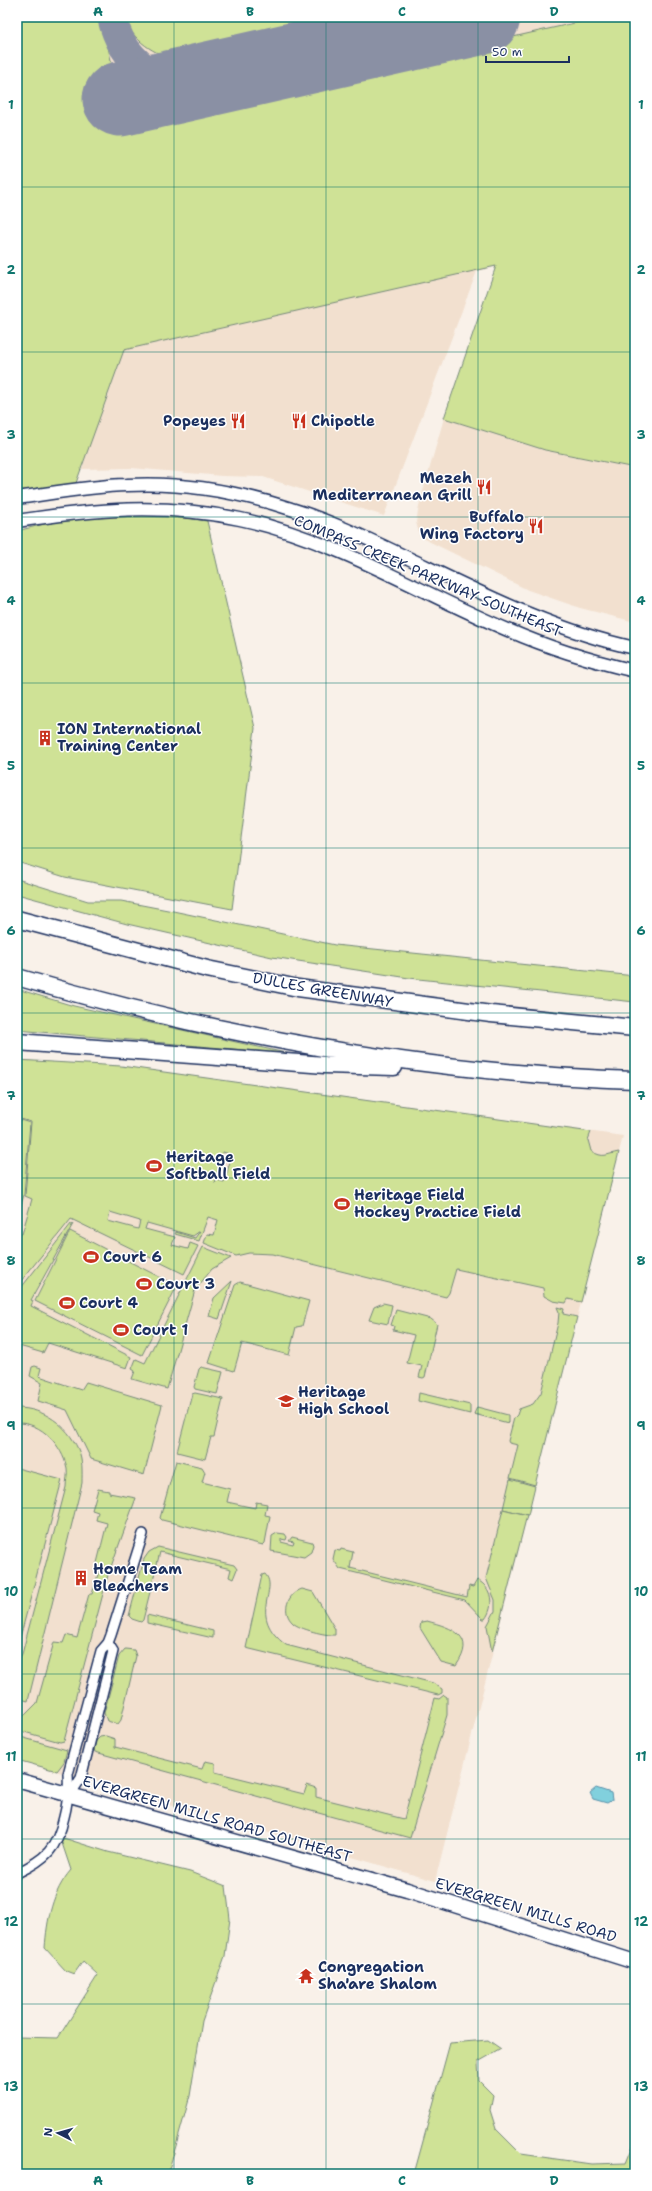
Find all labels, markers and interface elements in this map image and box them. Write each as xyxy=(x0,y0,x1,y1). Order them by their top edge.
text: A xyxy=(93,3,103,20)
text: B xyxy=(246,3,254,20)
text: C xyxy=(398,3,406,20)
text: D xyxy=(549,3,559,20)
scale bar xyxy=(486,38,569,64)
text: 50 m xyxy=(492,44,522,60)
text: 1 xyxy=(8,96,14,113)
text: 1 xyxy=(638,96,644,113)
text: 2 xyxy=(6,261,16,278)
text: 2 xyxy=(636,261,646,278)
place label: Popeyes xyxy=(163,411,226,431)
place label: Chipotle xyxy=(311,411,375,431)
restaurant icon: Popeyes xyxy=(229,412,247,430)
restaurant icon: Chipotle xyxy=(290,412,308,430)
text: 3 xyxy=(6,426,16,443)
text: 3 xyxy=(636,426,646,443)
place label: Mezeh Mediterranean Grill xyxy=(313,468,472,505)
restaurant icon: Mezeh Mediterranean Grill xyxy=(475,478,493,496)
place label: Buffalo Wing Factory xyxy=(420,507,524,544)
street label: COMPASS CREEK PARKWAY SOUTHEAST xyxy=(291,510,565,642)
restaurant icon: Buffalo Wing Factory xyxy=(527,517,545,535)
text: 4 xyxy=(6,592,16,609)
text: 4 xyxy=(636,592,646,609)
place label: ION International Training Center xyxy=(57,719,201,756)
building icon: ION International Training Center xyxy=(36,729,54,747)
text: 5 xyxy=(7,757,15,774)
text: 5 xyxy=(637,757,645,774)
text: 6 xyxy=(6,922,16,939)
text: 6 xyxy=(636,922,646,939)
street label: DULLES GREENWAY xyxy=(251,968,395,1012)
text: 7 xyxy=(6,1087,16,1104)
text: 7 xyxy=(636,1087,646,1104)
place label: Heritage Softball Field xyxy=(166,1147,270,1184)
sports icon: Heritage Softball Field xyxy=(145,1157,163,1175)
place label: Heritage Field Hockey Practice Field xyxy=(354,1185,521,1222)
sports icon: Heritage Field Hockey Practice Field xyxy=(333,1195,351,1213)
place label: Court 6 xyxy=(103,1247,162,1267)
sports icon: Court 6 xyxy=(82,1248,100,1266)
text: 8 xyxy=(6,1252,16,1269)
text: 8 xyxy=(636,1252,646,1269)
place label: Court 3 xyxy=(156,1274,215,1294)
sports icon: Court 3 xyxy=(135,1275,153,1293)
place label: Court 4 xyxy=(79,1293,138,1313)
sports icon: Court 4 xyxy=(58,1294,76,1312)
place label: Court 1 xyxy=(133,1320,188,1340)
sports icon: Court 1 xyxy=(112,1321,130,1339)
place label: Heritage High School xyxy=(298,1382,389,1419)
school or university icon: Heritage High School xyxy=(277,1392,295,1410)
text: 9 xyxy=(6,1417,16,1434)
text: 9 xyxy=(636,1417,646,1434)
place label: Home Team Bleachers xyxy=(93,1559,182,1596)
building icon: Home Team Bleachers xyxy=(72,1569,90,1587)
text: 10 xyxy=(4,1583,18,1600)
text: 10 xyxy=(634,1583,648,1600)
text: 11 xyxy=(5,1748,17,1765)
text: 11 xyxy=(635,1748,647,1765)
street label: EVERGREEN MILLS ROAD SOUTHEAST xyxy=(80,1771,354,1867)
street label: EVERGREEN MILLS ROAD xyxy=(433,1873,619,1947)
text: 12 xyxy=(4,1913,18,1930)
text: 12 xyxy=(634,1913,648,1930)
place label: Congregation Sha'are Shalom xyxy=(318,1957,437,1994)
temple icon: Congregation Sha'are Shalom xyxy=(297,1967,315,1985)
text: 13 xyxy=(4,2078,18,2095)
text: 13 xyxy=(634,2078,648,2095)
north arrow xyxy=(38,2113,78,2153)
text: N xyxy=(41,2127,56,2137)
text: A xyxy=(93,2172,103,2189)
text: B xyxy=(246,2172,254,2189)
text: C xyxy=(398,2172,406,2189)
text: D xyxy=(549,2172,559,2189)

